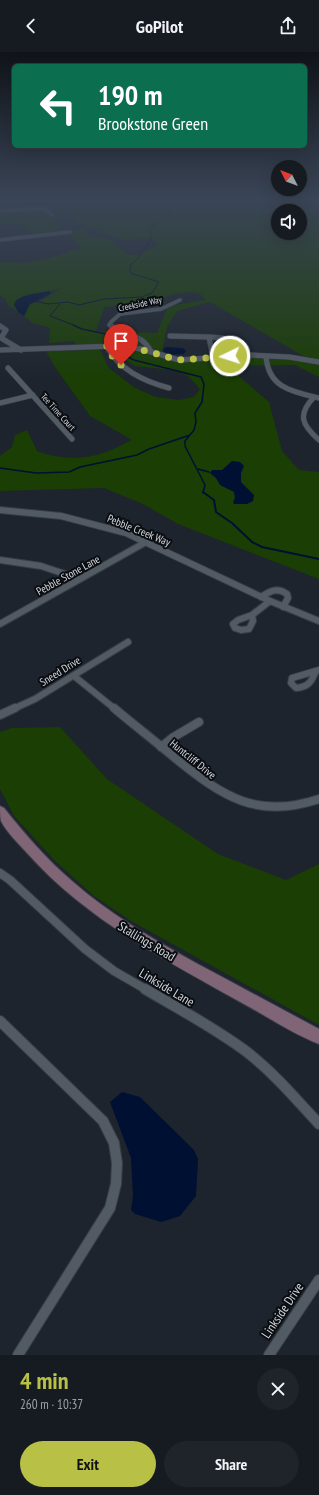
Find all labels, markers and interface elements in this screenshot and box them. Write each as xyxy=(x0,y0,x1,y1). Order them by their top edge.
icon: back xyxy=(20,15,42,37)
text: GoPilot xyxy=(136,15,183,38)
icon: share xyxy=(277,15,299,37)
text: 190 m xyxy=(98,76,162,113)
icon: left xyxy=(32,80,84,132)
text: Brookstone Green xyxy=(98,112,208,135)
north arrow xyxy=(271,160,307,196)
map controls xyxy=(271,160,307,240)
button: sound xyxy=(271,204,307,240)
street label: Creekside Way xyxy=(117,293,163,314)
pin xyxy=(104,324,138,365)
icon: arrive xyxy=(110,330,132,352)
position arrow xyxy=(209,335,251,377)
street label: Tee Time Court xyxy=(39,391,78,433)
street label: Pebble Creek Way xyxy=(105,511,173,549)
street label: Pebble Stone Lane xyxy=(34,552,103,598)
street label: Sneed Drive xyxy=(37,653,83,689)
street label: Huntcliff Drive xyxy=(167,736,219,782)
street label: Stallings Road xyxy=(115,918,178,965)
street label: Linkside Lane xyxy=(136,964,197,1011)
street label: Linkside Drive xyxy=(258,1279,307,1341)
text: 4 min xyxy=(20,1365,68,1396)
button: close xyxy=(257,1368,299,1410)
text: 260 m · 10:37 xyxy=(20,1396,83,1413)
button: Exit xyxy=(20,1441,156,1487)
button: Share xyxy=(164,1441,299,1487)

